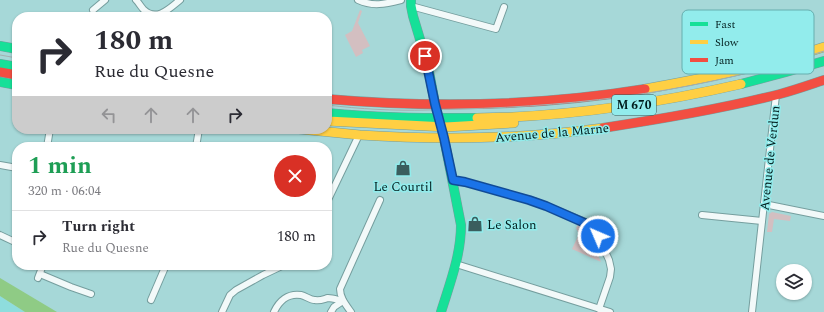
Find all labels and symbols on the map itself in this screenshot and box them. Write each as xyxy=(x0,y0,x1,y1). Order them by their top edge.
legend xyxy=(682,10,814,74)
text: Fast xyxy=(715,16,736,33)
text: Slow xyxy=(715,34,739,51)
pin xyxy=(408,39,442,73)
text: Jam xyxy=(715,52,734,69)
road number: M 670 xyxy=(612,95,656,115)
street label: Avenue de Verdun xyxy=(755,104,785,212)
street label: Avenue de la Marne xyxy=(494,118,610,148)
shop icon: Le Courtil xyxy=(394,159,412,177)
place label: Le Courtil xyxy=(373,177,433,197)
shop icon: Le Salon xyxy=(466,215,484,233)
place label: Le Salon xyxy=(487,215,537,235)
position arrow xyxy=(577,215,619,257)

